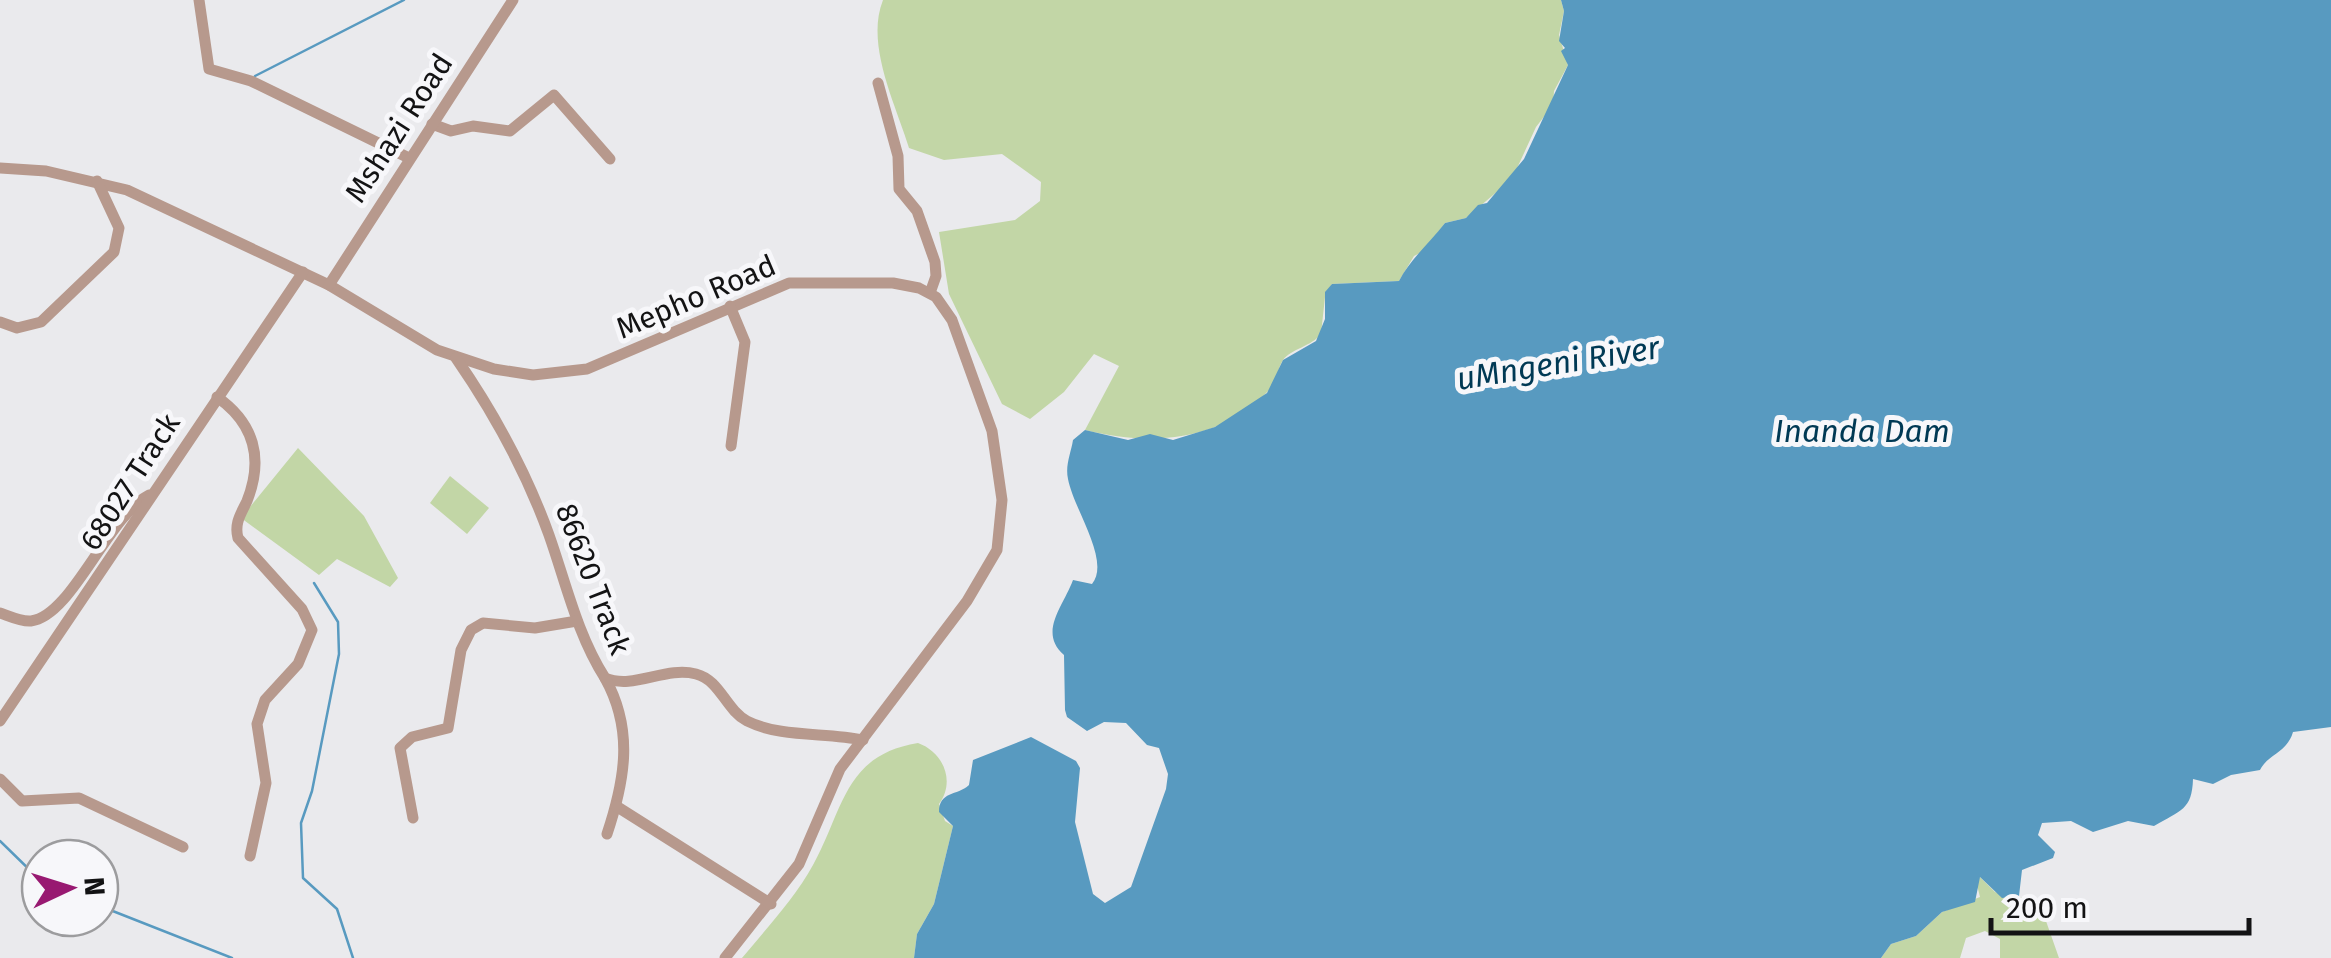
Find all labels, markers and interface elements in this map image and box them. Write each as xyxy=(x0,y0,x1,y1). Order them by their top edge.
street label: Mshazi Road xyxy=(338,47,460,209)
street label: Mepho Road xyxy=(611,247,781,347)
water label: uMngeni River xyxy=(1454,328,1664,398)
street label: 68027 Track xyxy=(72,406,188,557)
water label: Inanda Dam xyxy=(1774,412,1950,450)
street label: 86620 Track xyxy=(548,498,638,660)
north arrow xyxy=(20,838,120,938)
scale bar xyxy=(1991,873,2248,935)
text: N xyxy=(77,876,112,897)
text: 200 m xyxy=(2006,890,2088,926)

